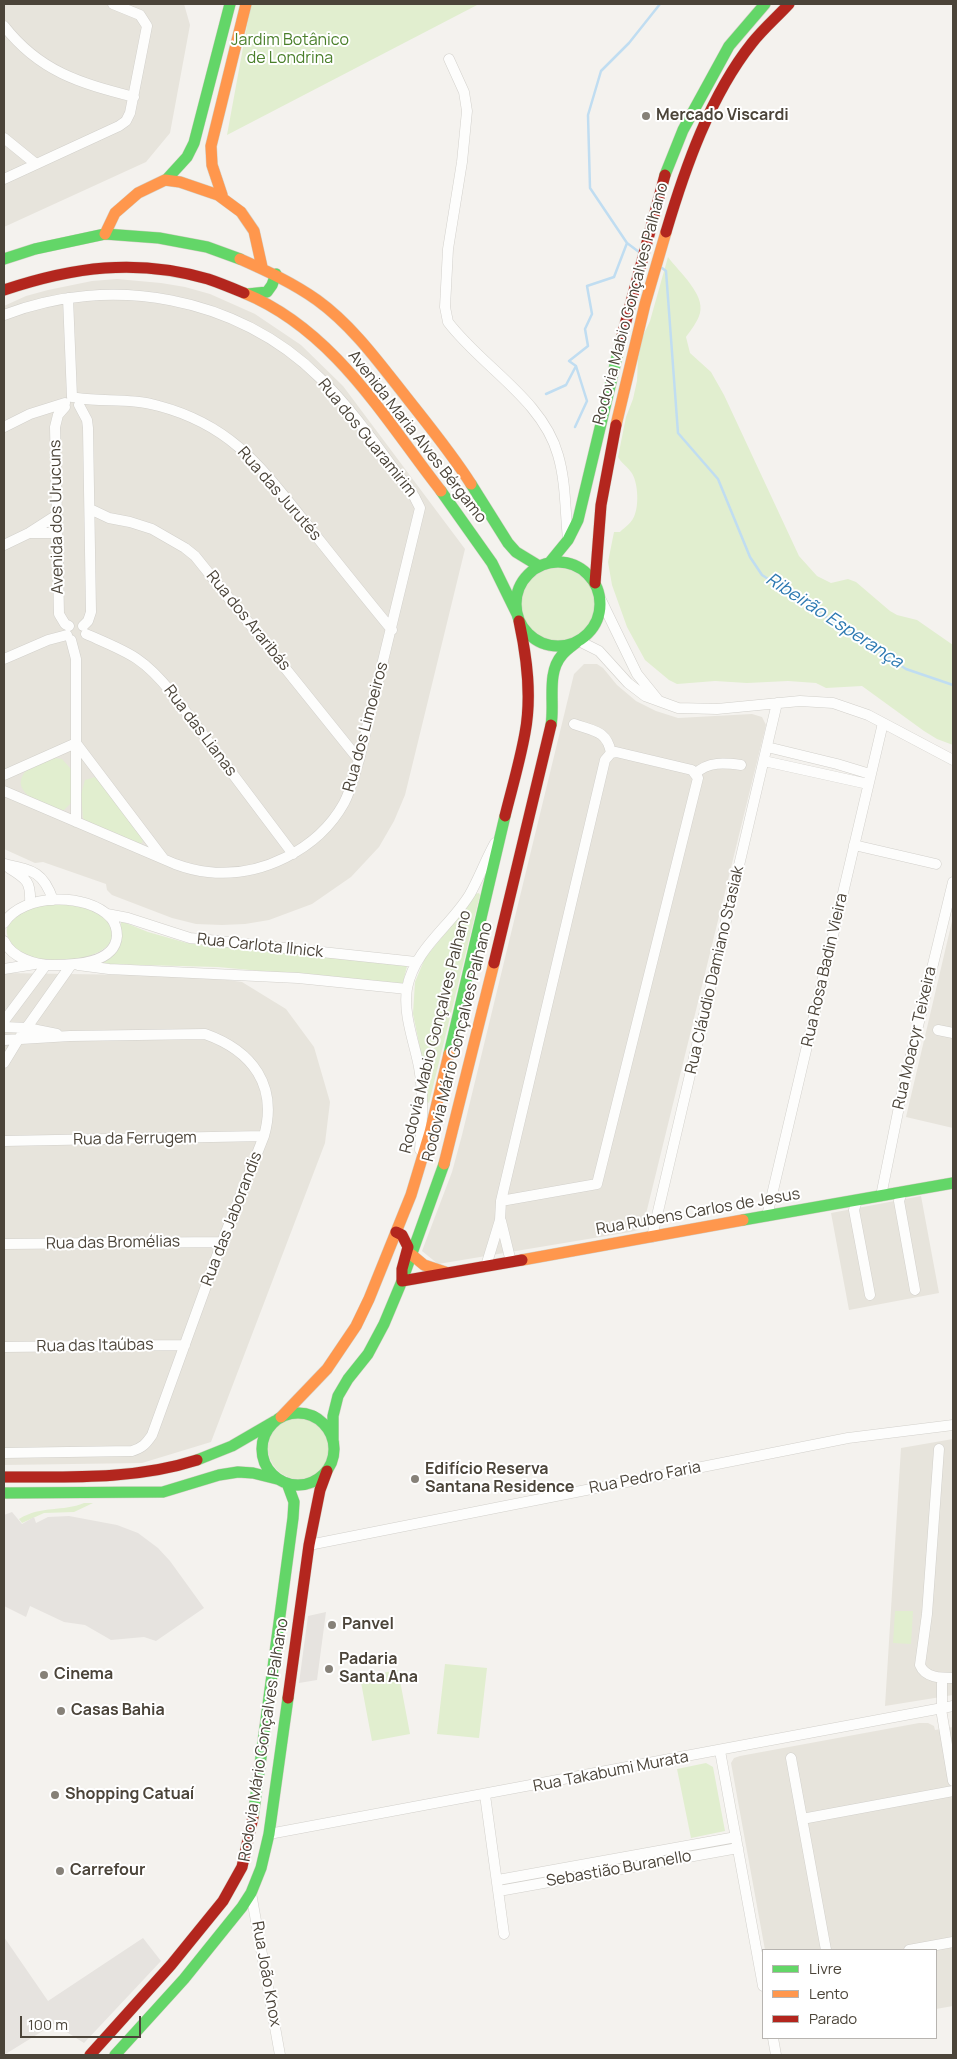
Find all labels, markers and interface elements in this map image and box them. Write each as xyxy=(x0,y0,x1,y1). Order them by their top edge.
park label: Jardim Botânico de Londrina xyxy=(231,31,349,69)
place label: Mercado Viscardi xyxy=(656,106,789,126)
marker: Mercado Viscardi xyxy=(640,110,652,122)
street label: Rodovia Mabio Gonçalves Palhano xyxy=(589,181,673,427)
street label: Avenida Maria Alves Bérgamo xyxy=(344,347,490,527)
street label: Rua dos Guaramirim xyxy=(313,375,421,501)
street label: Avenida dos Urucuns xyxy=(46,440,68,594)
street label: Rua das Jurutés xyxy=(233,443,325,545)
street label: Rua dos Araribás xyxy=(202,567,294,675)
water label: Ribeirão Esperança xyxy=(762,569,906,673)
street label: Rua dos Limoeiros xyxy=(339,660,393,794)
street label: Rua das Lianas xyxy=(159,682,241,780)
street label: Rua Cláudio Damiano Stasiak xyxy=(682,864,748,1076)
street label: Rua Rosa Badin Vieira xyxy=(798,891,852,1049)
street label: Rodovia Mabio Gonçalves Palhano xyxy=(396,908,476,1156)
street label: Rodovia Mário Gonçalves Palhano xyxy=(419,920,497,1164)
street label: Rua Carlota Ilnick xyxy=(196,930,324,962)
street label: Rua Moacyr Teixeira xyxy=(889,965,941,1111)
street label: Rua da Ferrugem xyxy=(73,1128,197,1150)
street label: Rua das Jaborandis xyxy=(198,1149,266,1289)
street label: Rua Rubens Carlos de Jesus xyxy=(594,1185,802,1239)
street label: Rua das Bromélias xyxy=(46,1232,180,1254)
street label: Rua das Itaúbas xyxy=(36,1335,154,1357)
street label: Rua Pedro Faria xyxy=(588,1458,702,1498)
place label: Edifício Reserva Santana Residence xyxy=(425,1460,574,1498)
marker: Edifício Reserva Santana Residence xyxy=(409,1473,421,1485)
place label: Panvel xyxy=(342,1615,394,1635)
street label: Rodovia Mário Gonçalves Palhano xyxy=(235,1617,293,1863)
marker: Panvel xyxy=(326,1619,338,1631)
place label: Padaria Santa Ana xyxy=(339,1650,418,1688)
marker: Padaria Santa Ana xyxy=(323,1663,335,1675)
place label: Cinema xyxy=(54,1665,113,1685)
marker: Cinema xyxy=(38,1669,50,1681)
place label: Casas Bahia xyxy=(71,1701,165,1721)
marker: Casas Bahia xyxy=(55,1705,67,1717)
street label: Rua Takabumi Murata xyxy=(532,1748,690,1796)
place label: Shopping Catuaí xyxy=(65,1785,194,1805)
marker: Shopping Catuaí xyxy=(49,1789,61,1801)
street label: Sebastião Buranello xyxy=(545,1847,693,1891)
place label: Carrefour xyxy=(70,1861,145,1881)
marker: Carrefour xyxy=(54,1865,66,1877)
street label: Rua João Knox xyxy=(247,1920,285,2028)
legend xyxy=(762,1949,937,2039)
text: Livre xyxy=(809,1958,842,1979)
text: Lento xyxy=(809,1983,849,2004)
scale bar xyxy=(22,2006,144,2038)
text: Parado xyxy=(809,2008,857,2029)
text: 100 m xyxy=(28,2014,68,2035)

